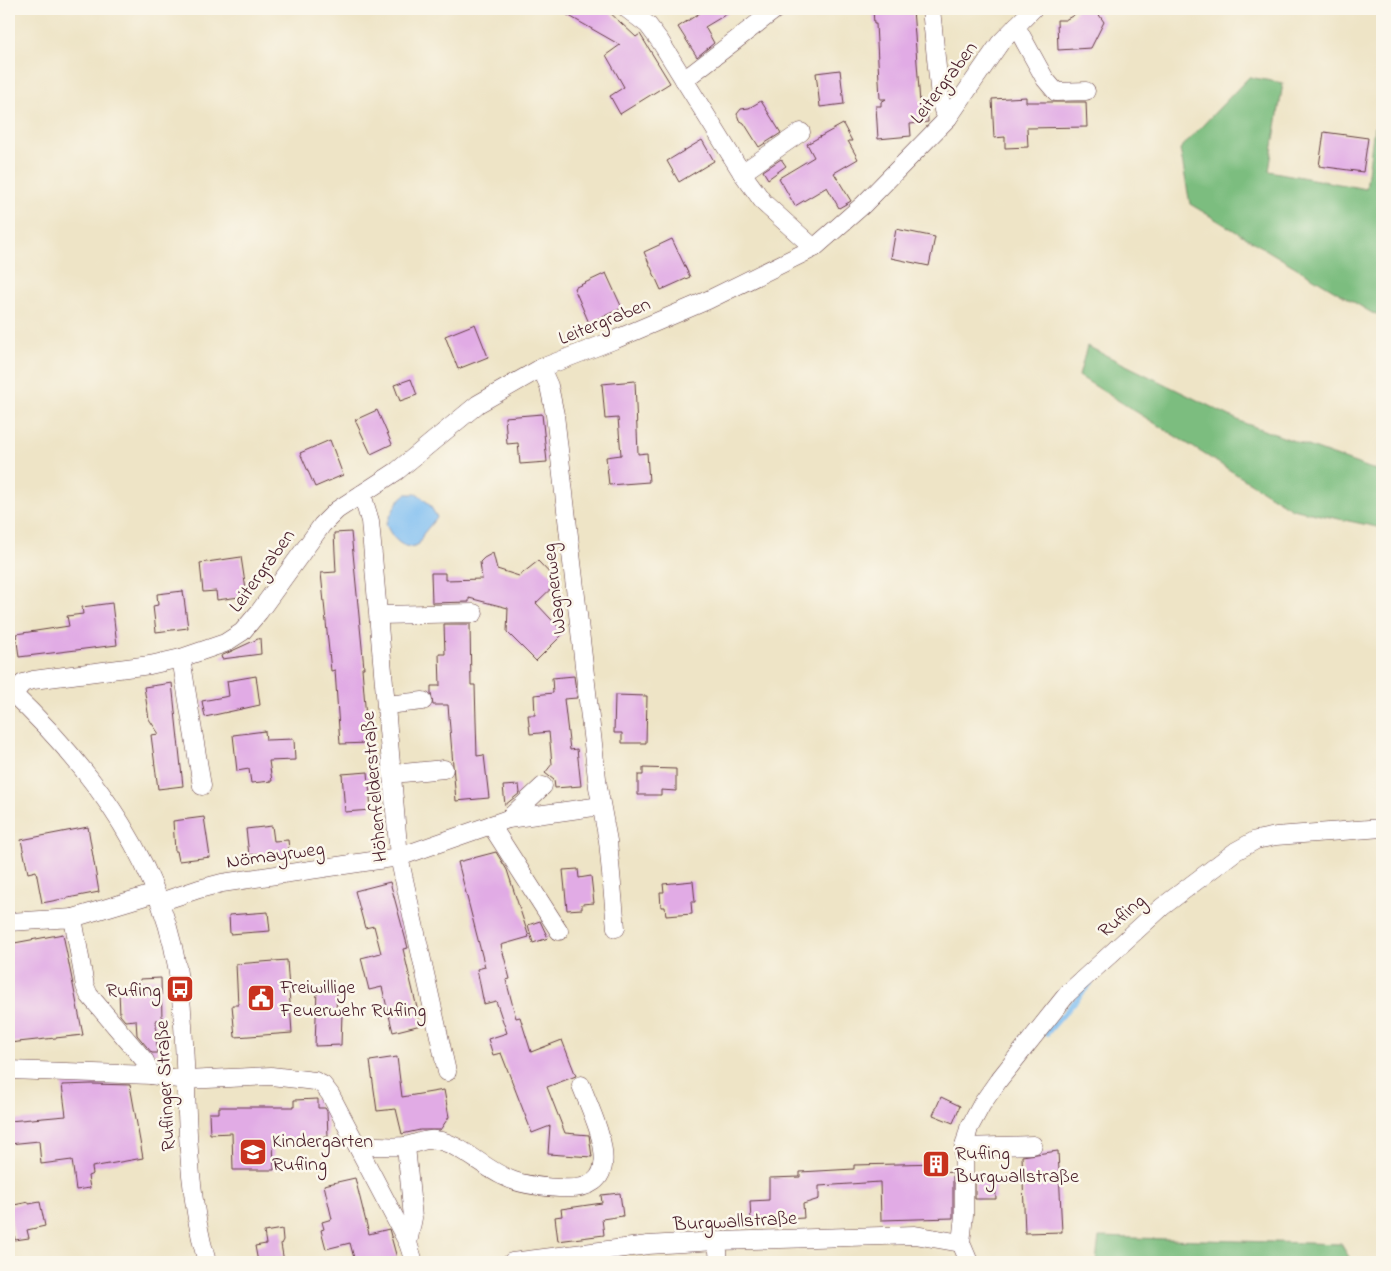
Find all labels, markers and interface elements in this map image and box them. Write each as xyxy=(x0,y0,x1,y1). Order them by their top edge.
street label: Leitergraben xyxy=(904,36,987,132)
street label: Leitergraben xyxy=(554,291,656,355)
street label: Leitergraben xyxy=(223,524,304,620)
street label: Wagnerweg xyxy=(536,541,576,636)
street label: Höhenfelderstraße xyxy=(354,710,397,863)
street label: Nömayrweg xyxy=(224,835,326,879)
street label: Rufling xyxy=(1092,888,1154,947)
bus stop icon: Rufling xyxy=(165,974,195,1004)
place label: Freiwillige Feuerwehr Rufling xyxy=(279,974,426,1027)
place label: Rufling xyxy=(106,977,161,1007)
public building icon: Freiwillige Feuerwehr Rufling xyxy=(246,983,276,1013)
street label: Ruflinger Straße xyxy=(149,1020,185,1152)
place label: Kindergarten Rufling xyxy=(272,1128,373,1181)
school or university icon: Kindergarten Rufling xyxy=(238,1137,268,1167)
place label: Rufling Burgwallstraße xyxy=(954,1140,1079,1193)
building icon: Rufling Burgwallstraße xyxy=(921,1149,951,1179)
street label: Burgwallstraße xyxy=(671,1205,798,1241)

